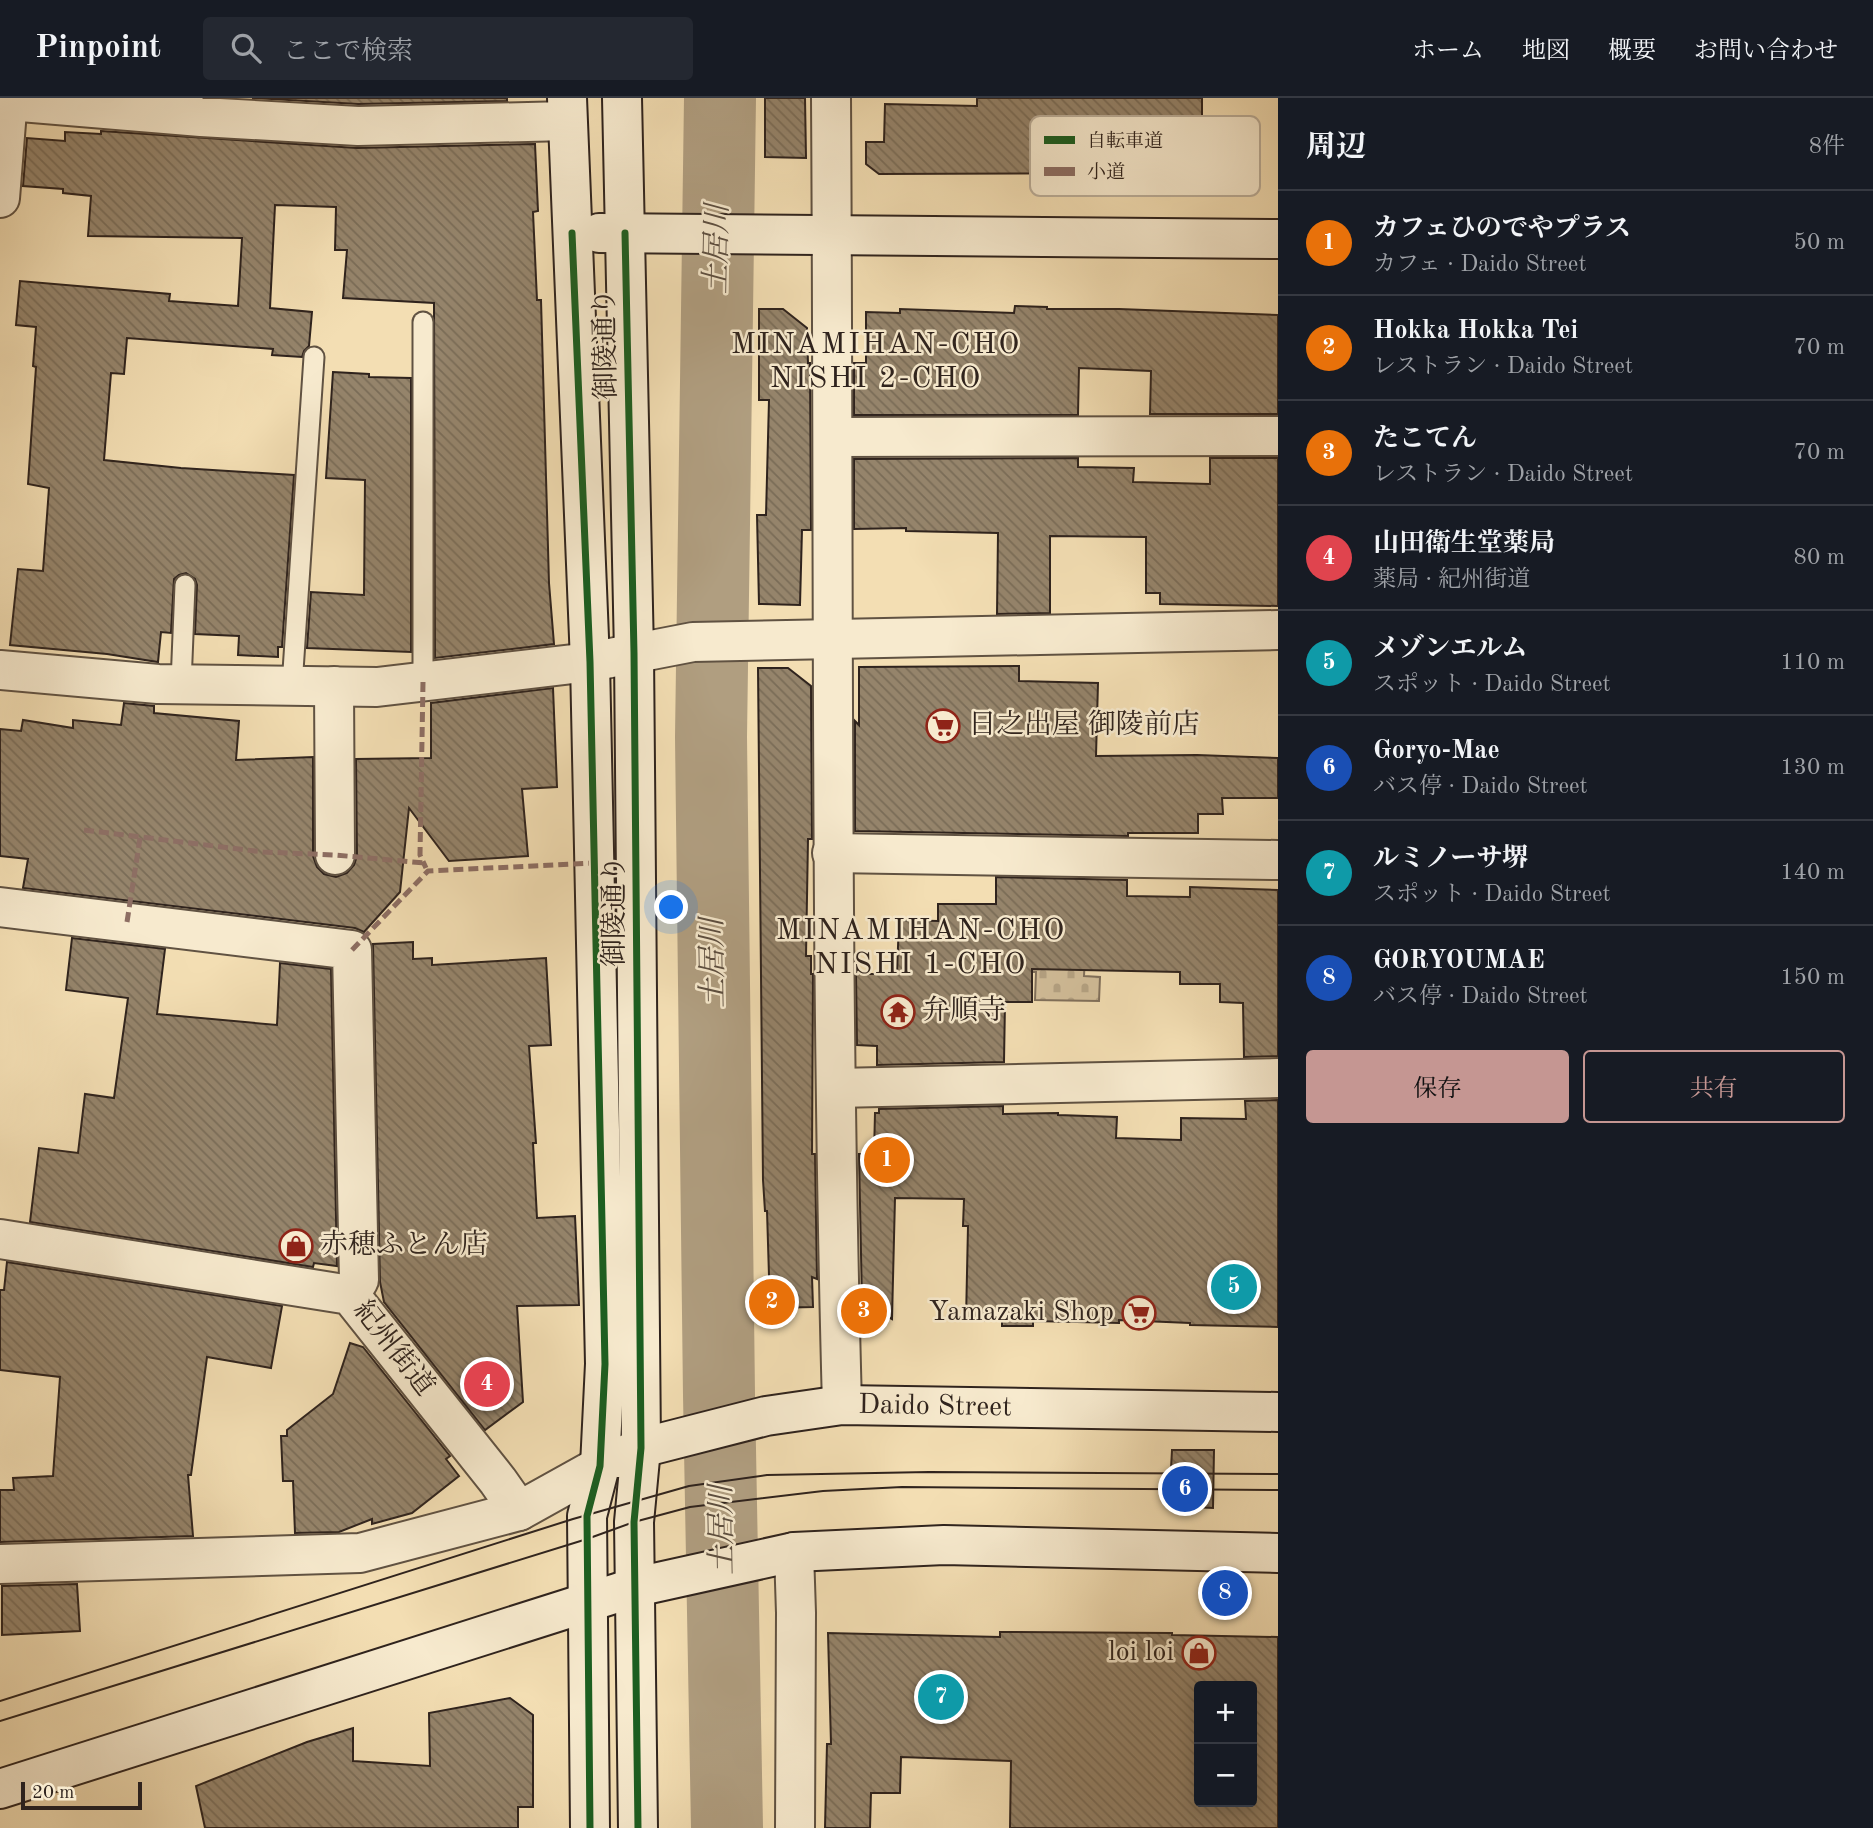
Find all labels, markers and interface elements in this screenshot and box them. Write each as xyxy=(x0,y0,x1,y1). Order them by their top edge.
search box xyxy=(203,17,693,80)
icon: search xyxy=(227,29,265,67)
text: Pinpoint xyxy=(35,32,161,65)
text: ここで検索 xyxy=(283,39,413,65)
text: ホーム xyxy=(1412,40,1484,64)
text: 地図 xyxy=(1522,40,1570,64)
text: 概要 xyxy=(1608,40,1656,64)
text: お問い合わせ xyxy=(1694,40,1838,64)
legend xyxy=(1030,116,1260,196)
text: 自転車道 xyxy=(1087,130,1163,152)
text: 周辺 xyxy=(1306,133,1366,163)
text: 8件 xyxy=(1809,135,1845,158)
text: 小道 xyxy=(1087,162,1125,183)
water label: 土居川 xyxy=(699,201,734,294)
text: カフェひのでやプラス xyxy=(1373,216,1631,242)
text: 1 xyxy=(1322,231,1336,254)
text: 50 m xyxy=(1794,231,1845,254)
text: カフェ · Daido Street xyxy=(1373,253,1587,276)
street label: 御陵通り xyxy=(589,288,622,400)
text: Hokka Hokka Tei xyxy=(1373,318,1578,344)
district label: MINAMIHAN-CHO NISHI 2-CHO xyxy=(731,330,1021,394)
text: 2 xyxy=(1322,336,1336,359)
text: 70 m xyxy=(1794,336,1845,359)
text: レストラン · Daido Street xyxy=(1373,355,1633,378)
text: たこてん xyxy=(1373,426,1477,452)
text: 3 xyxy=(1322,441,1336,464)
text: 70 m xyxy=(1794,441,1845,464)
text: レストラン · Daido Street xyxy=(1373,463,1633,486)
text: 山田衛生堂薬局 xyxy=(1373,531,1555,557)
text: 4 xyxy=(1322,546,1336,569)
text: 80 m xyxy=(1794,546,1845,569)
text: 薬局 · 紀州街道 xyxy=(1373,568,1530,591)
text: メゾンエルム xyxy=(1373,636,1527,662)
text: 5 xyxy=(1322,651,1336,674)
text: 110 m xyxy=(1780,651,1845,674)
text: スポット · Daido Street xyxy=(1373,673,1611,696)
supermarket icon: 日之出屋 御陵前店 xyxy=(924,707,962,745)
place label: 日之出屋 御陵前店 xyxy=(968,709,1200,740)
text: Goryo-Mae xyxy=(1373,738,1500,764)
text: 6 xyxy=(1322,756,1336,779)
text: 130 m xyxy=(1780,756,1845,779)
text: バス停 · Daido Street xyxy=(1373,775,1588,798)
text: ルミノーサ堺 xyxy=(1373,846,1528,872)
street label: 御陵通り xyxy=(599,855,630,967)
text: 7 xyxy=(1322,861,1336,884)
text: 140 m xyxy=(1780,861,1845,884)
text: スポット · Daido Street xyxy=(1373,883,1611,906)
your location xyxy=(654,890,688,924)
water label: 土居川 xyxy=(695,915,730,1008)
district label: MINAMIHAN-CHO NISHI 1-CHO xyxy=(776,916,1066,980)
text: GORYOUMAE xyxy=(1373,948,1545,974)
text: 8 xyxy=(1322,966,1336,989)
text: 150 m xyxy=(1780,966,1845,989)
text: バス停 · Daido Street xyxy=(1373,985,1588,1008)
temple icon: 弁順寺 xyxy=(879,993,917,1031)
place label: 弁順寺 xyxy=(922,995,1006,1026)
button: 保存 xyxy=(1306,1050,1569,1123)
button: 共有 xyxy=(1583,1050,1845,1123)
pin: 1 xyxy=(864,1134,910,1186)
shop icon: 赤穂ふとん店 xyxy=(277,1227,315,1265)
place label: 赤穂ふとん店 xyxy=(320,1229,488,1260)
pin: 5 xyxy=(1211,1261,1257,1313)
pin: 2 xyxy=(749,1276,795,1328)
pin: 3 xyxy=(841,1285,887,1337)
street label: 紀州街道 xyxy=(347,1294,441,1402)
supermarket icon: Yamazaki Shop xyxy=(1120,1294,1158,1332)
place label: Yamazaki Shop xyxy=(928,1299,1114,1327)
pin: 4 xyxy=(464,1358,510,1410)
street label: Daido Street xyxy=(858,1392,1012,1422)
pin: 6 xyxy=(1162,1463,1208,1515)
water label: 土居川 xyxy=(704,1482,739,1575)
pin: 8 xyxy=(1202,1567,1248,1619)
shop icon: loi loi xyxy=(1180,1634,1218,1672)
place label: loi loi xyxy=(1108,1639,1174,1667)
pin: 7 xyxy=(918,1671,964,1723)
map controls xyxy=(1194,1681,1257,1807)
button: + xyxy=(1194,1681,1257,1744)
button: − xyxy=(1194,1744,1257,1807)
scale bar xyxy=(21,1779,142,1811)
text: 20 m xyxy=(32,1784,74,1803)

